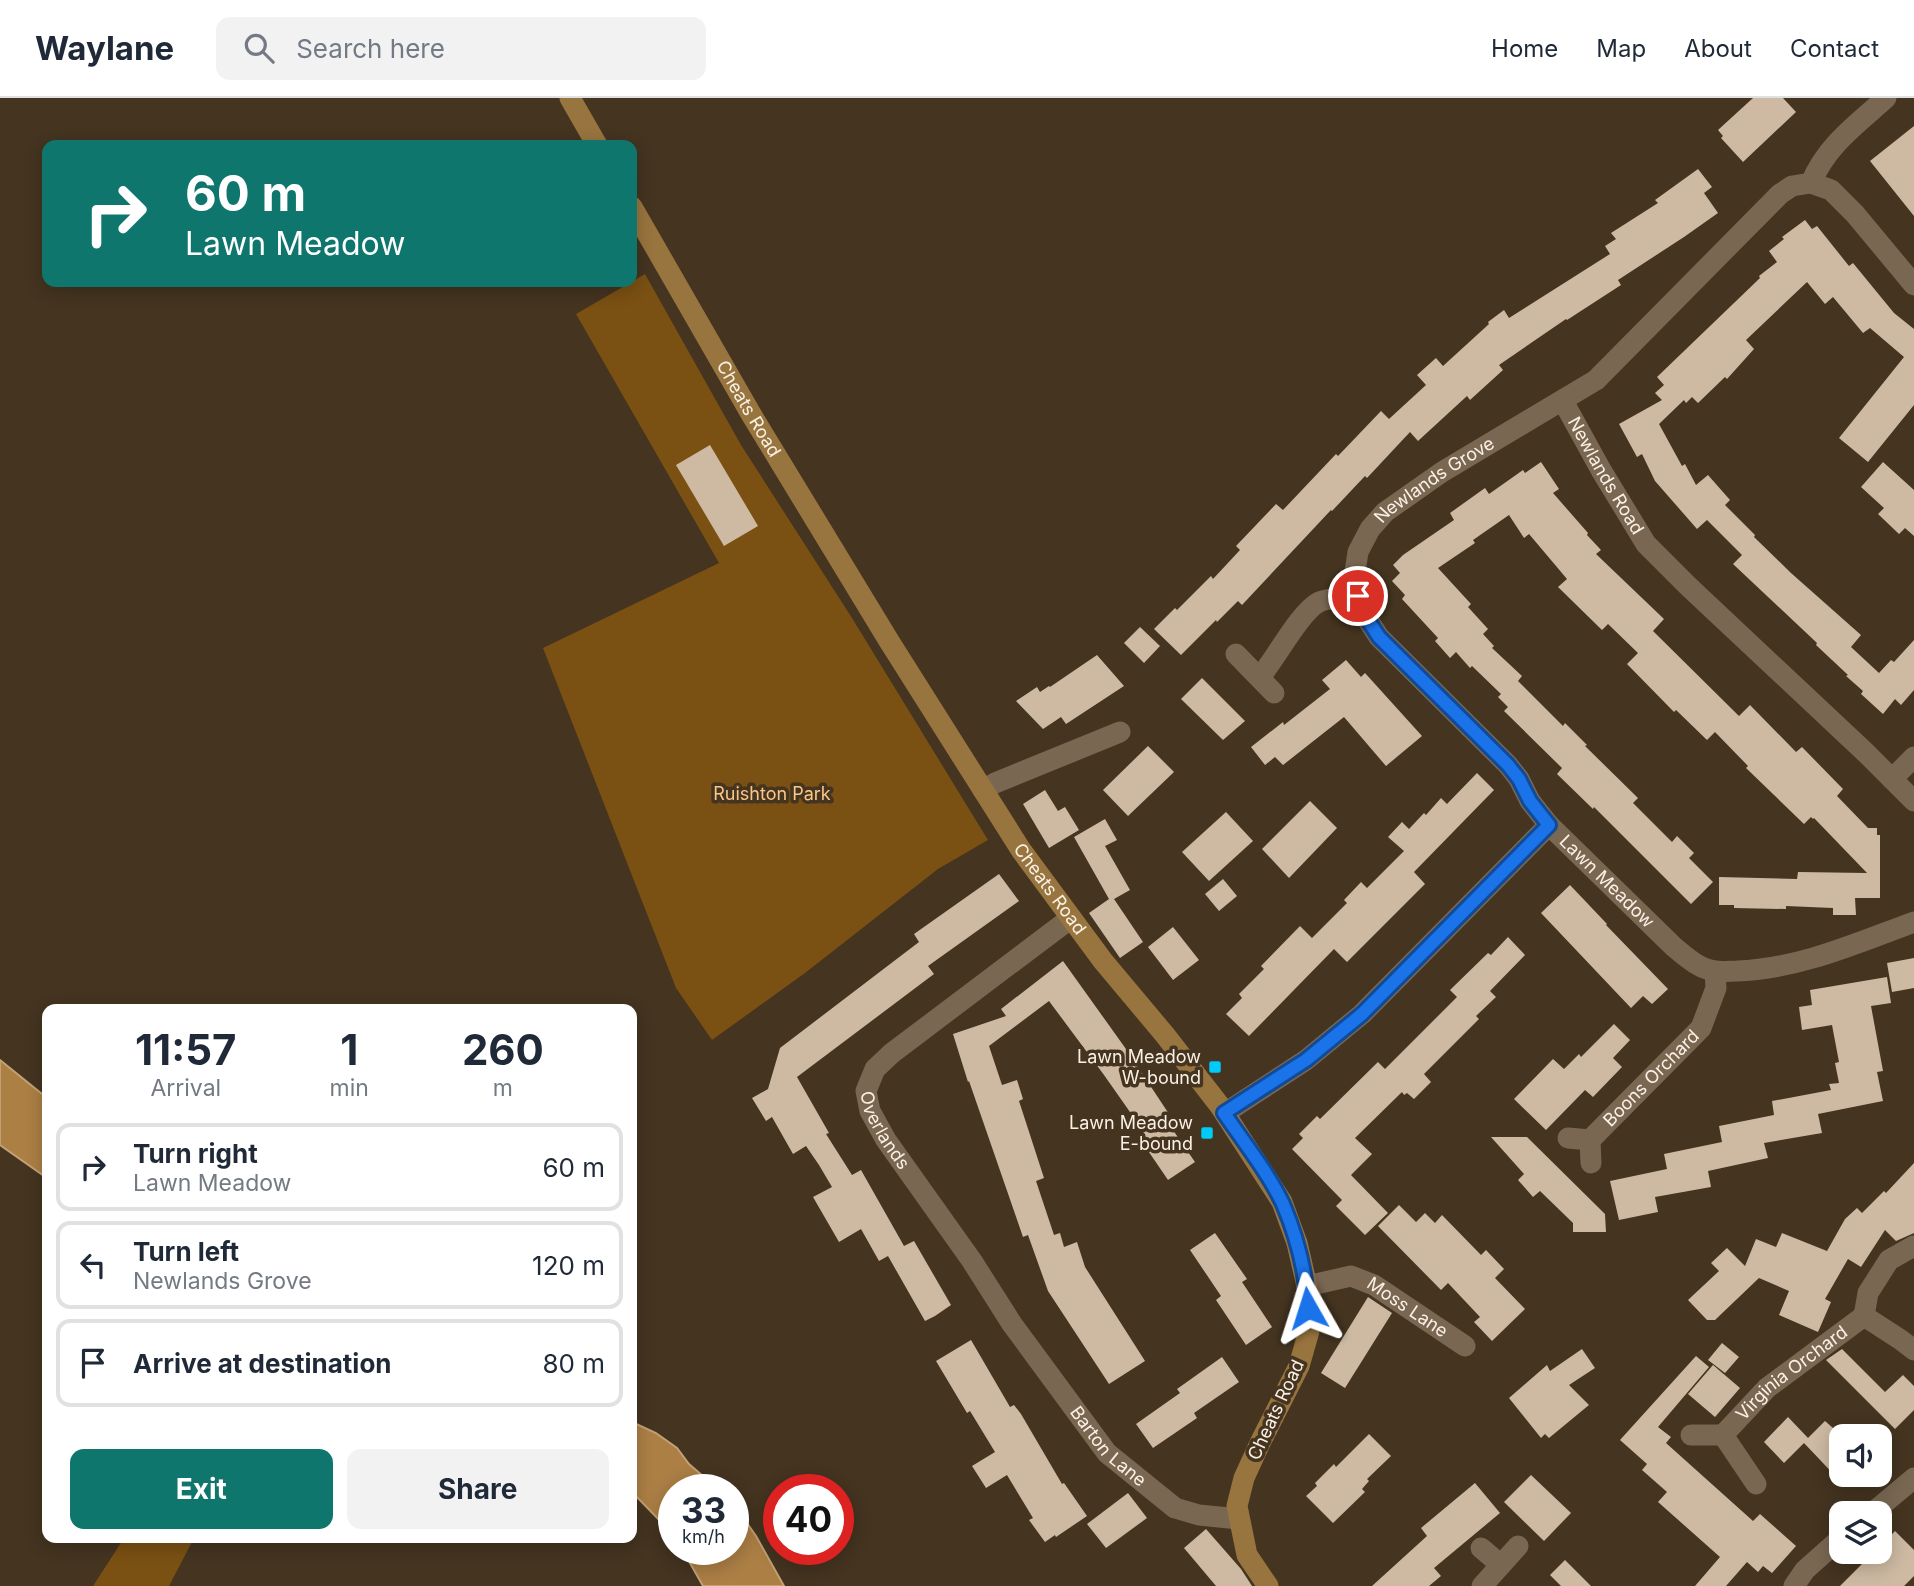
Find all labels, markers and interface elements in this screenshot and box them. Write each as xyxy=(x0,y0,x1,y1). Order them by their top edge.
search box xyxy=(216,17,706,80)
text: Waylane xyxy=(35,28,174,68)
icon: search xyxy=(240,29,278,67)
text: Search here xyxy=(296,33,445,64)
text: Home xyxy=(1491,34,1558,63)
text: Map xyxy=(1596,34,1646,63)
text: About xyxy=(1684,34,1752,63)
text: Contact xyxy=(1790,34,1879,63)
text: 60 m xyxy=(185,164,306,223)
icon: right xyxy=(70,168,161,259)
text: Lawn Meadow xyxy=(185,224,405,263)
street label: Cheats Road xyxy=(712,357,786,461)
street label: Newlands Road xyxy=(1564,413,1649,538)
street label: Newlands Grove xyxy=(1369,432,1498,527)
pin xyxy=(1328,566,1388,626)
icon: arrive xyxy=(1339,577,1377,615)
park label: Ruishton Park xyxy=(713,783,831,804)
street label: Lawn Meadow xyxy=(1556,830,1659,932)
street label: Cheats Road xyxy=(1010,839,1091,938)
text: 11:57 xyxy=(135,1024,237,1075)
text: 1 xyxy=(340,1024,358,1075)
text: 260 xyxy=(462,1024,544,1075)
street label: Boons Orchard xyxy=(1599,1025,1703,1131)
place label: Lawn Meadow W-bound xyxy=(1077,1046,1201,1088)
marker: Lawn Meadow W-bound xyxy=(1207,1059,1223,1075)
text: Arrival xyxy=(150,1074,221,1102)
text: min xyxy=(330,1074,369,1102)
text: m xyxy=(493,1074,513,1102)
street label: Overlands xyxy=(856,1089,914,1173)
place label: Lawn Meadow E-bound xyxy=(1069,1112,1193,1154)
marker: Lawn Meadow E-bound xyxy=(1199,1125,1215,1141)
text: Turn right xyxy=(133,1138,258,1169)
icon: right xyxy=(74,1148,112,1186)
text: 60 m xyxy=(542,1152,605,1183)
text: Lawn Meadow xyxy=(133,1169,291,1197)
text: Turn left xyxy=(133,1236,239,1267)
icon: left xyxy=(74,1246,112,1284)
text: 120 m xyxy=(532,1250,605,1281)
text: Newlands Grove xyxy=(133,1267,312,1295)
position arrow xyxy=(1271,1271,1345,1345)
street label: Moss Lane xyxy=(1363,1272,1452,1341)
street label: Virginia Orchard xyxy=(1731,1321,1851,1424)
icon: arrive xyxy=(74,1344,112,1382)
text: Arrive at destination xyxy=(133,1348,392,1379)
text: 80 m xyxy=(542,1348,605,1379)
street label: Cheats Road xyxy=(1243,1356,1308,1463)
street label: Barton Lane xyxy=(1066,1402,1151,1490)
map controls xyxy=(1829,1424,1892,1564)
button: sound xyxy=(1829,1424,1892,1487)
button: Exit xyxy=(70,1449,333,1529)
button: Share xyxy=(347,1449,609,1529)
speed limit sign: 40 xyxy=(763,1474,854,1565)
text: 33 xyxy=(681,1489,726,1531)
button: layers xyxy=(1829,1501,1892,1564)
text: km/h xyxy=(682,1526,725,1547)

